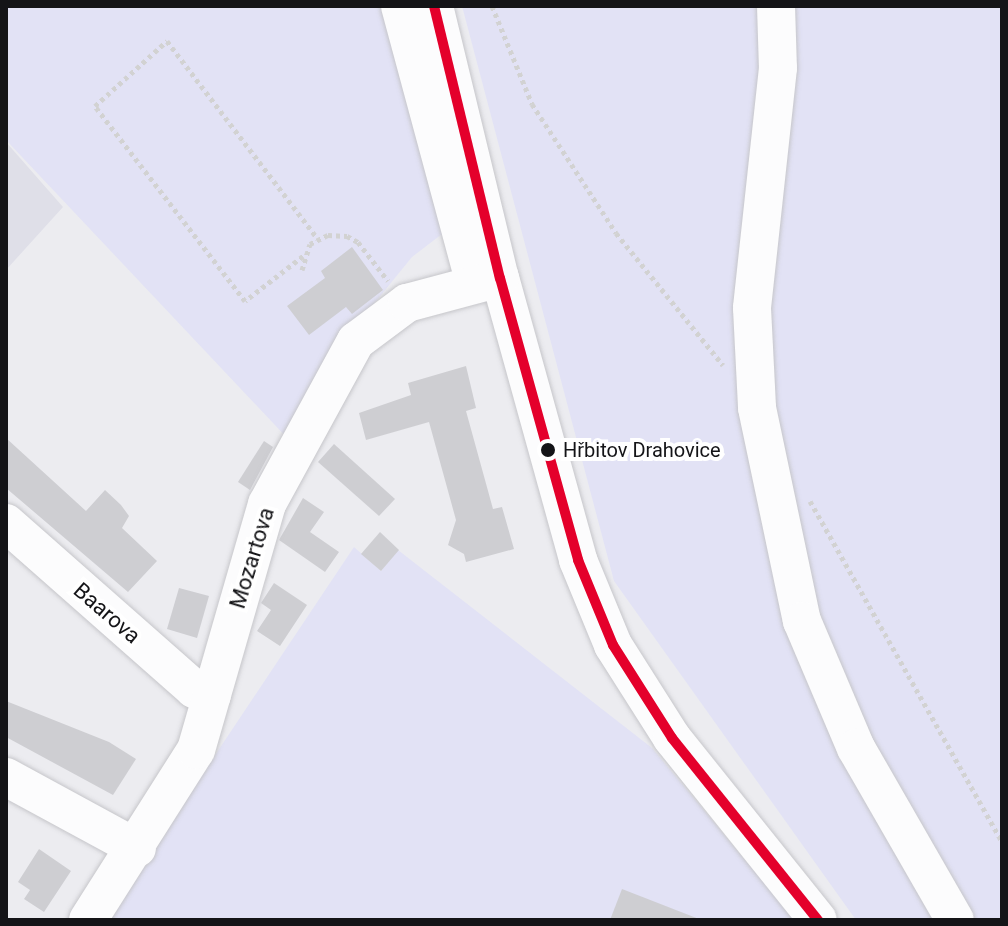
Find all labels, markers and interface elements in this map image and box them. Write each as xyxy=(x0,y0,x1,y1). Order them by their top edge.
place label: Hřbitov Drahovice xyxy=(563,438,721,462)
marker: Hřbitov Drahovice xyxy=(540,442,556,458)
street label: Mozartova xyxy=(224,504,280,612)
street label: Baarova xyxy=(68,577,146,649)

